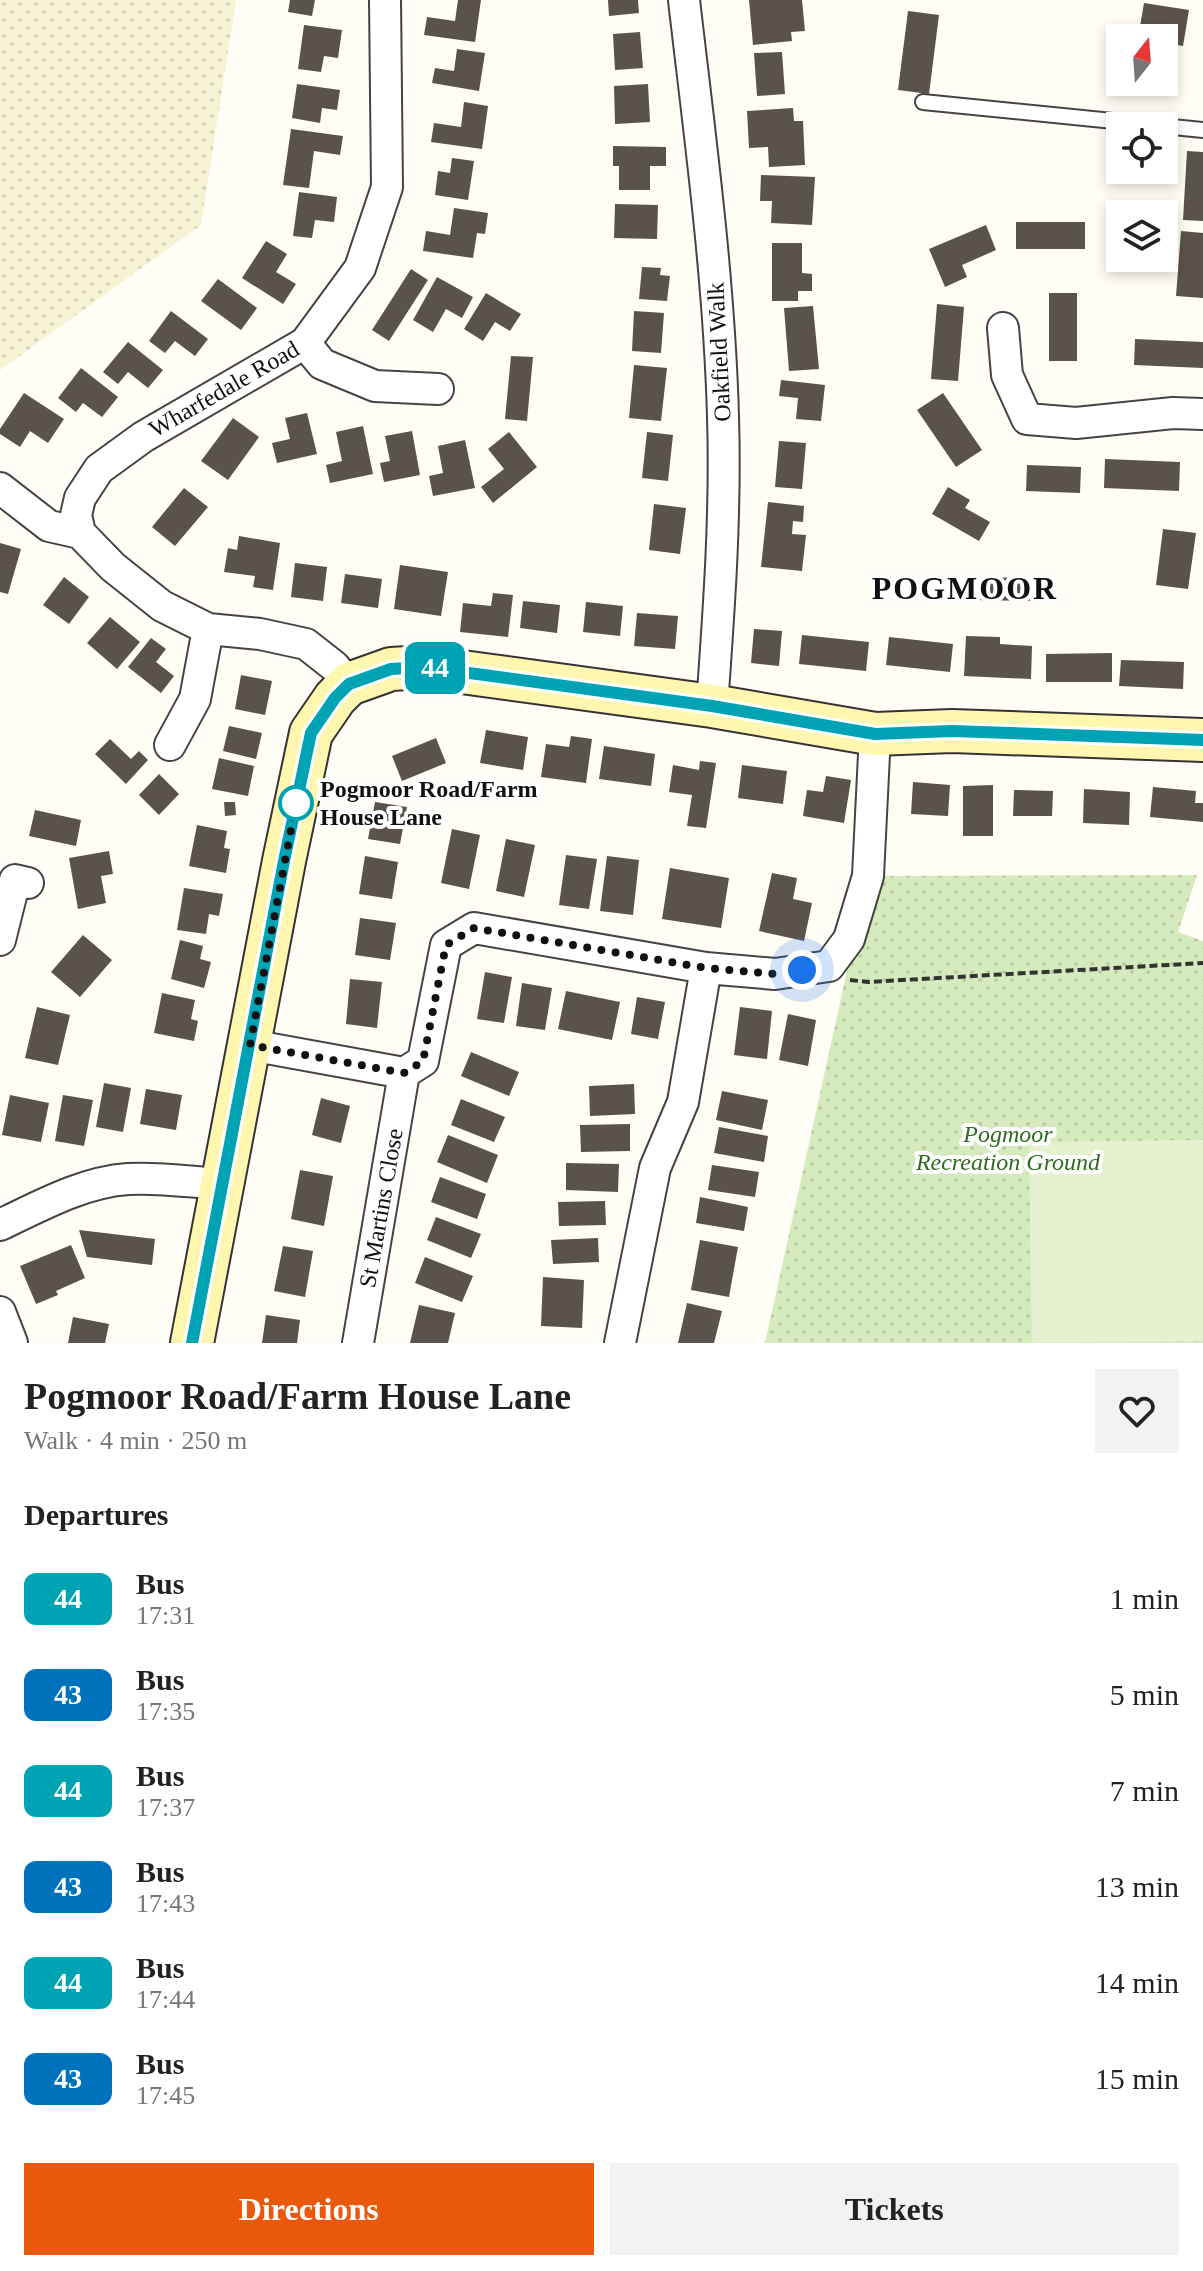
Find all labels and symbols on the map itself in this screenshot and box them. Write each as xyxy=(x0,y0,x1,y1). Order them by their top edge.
north arrow xyxy=(1106,24,1178,96)
street label: Oakfield Walk xyxy=(702,282,736,422)
street label: Wharfedale Road xyxy=(145,336,303,442)
district label: POGMOOR xyxy=(872,570,1058,606)
line badge: 44 xyxy=(399,642,471,694)
place label: Pogmoor Road/Farm House Lane xyxy=(320,776,538,830)
marker: Pogmoor Road/Farm House Lane xyxy=(279,786,313,820)
your location xyxy=(782,950,822,990)
park label: Pogmoor Recreation Ground xyxy=(915,1121,1101,1175)
street label: St Martins Close xyxy=(354,1126,408,1290)

